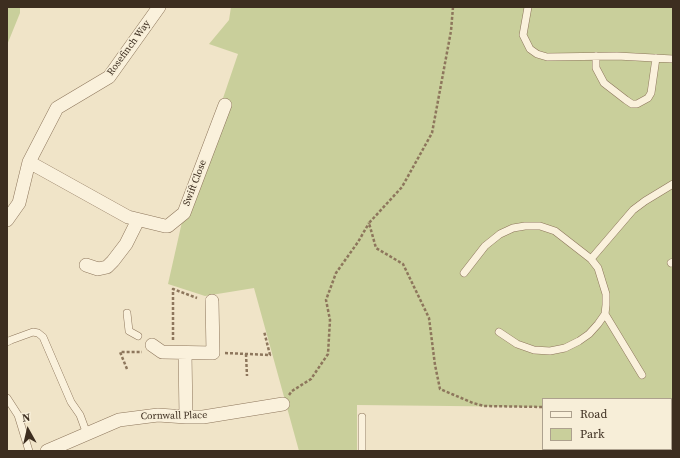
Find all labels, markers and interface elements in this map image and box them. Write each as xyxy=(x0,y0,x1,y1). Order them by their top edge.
street label: Rosefinch Way xyxy=(105,18,153,78)
street label: Swift Close xyxy=(181,158,209,208)
legend xyxy=(542,398,672,450)
text: Road xyxy=(580,406,607,422)
street label: Cornwall Place xyxy=(141,409,207,423)
north arrow xyxy=(8,410,48,450)
text: N xyxy=(21,410,31,426)
text: Park xyxy=(580,426,605,442)

